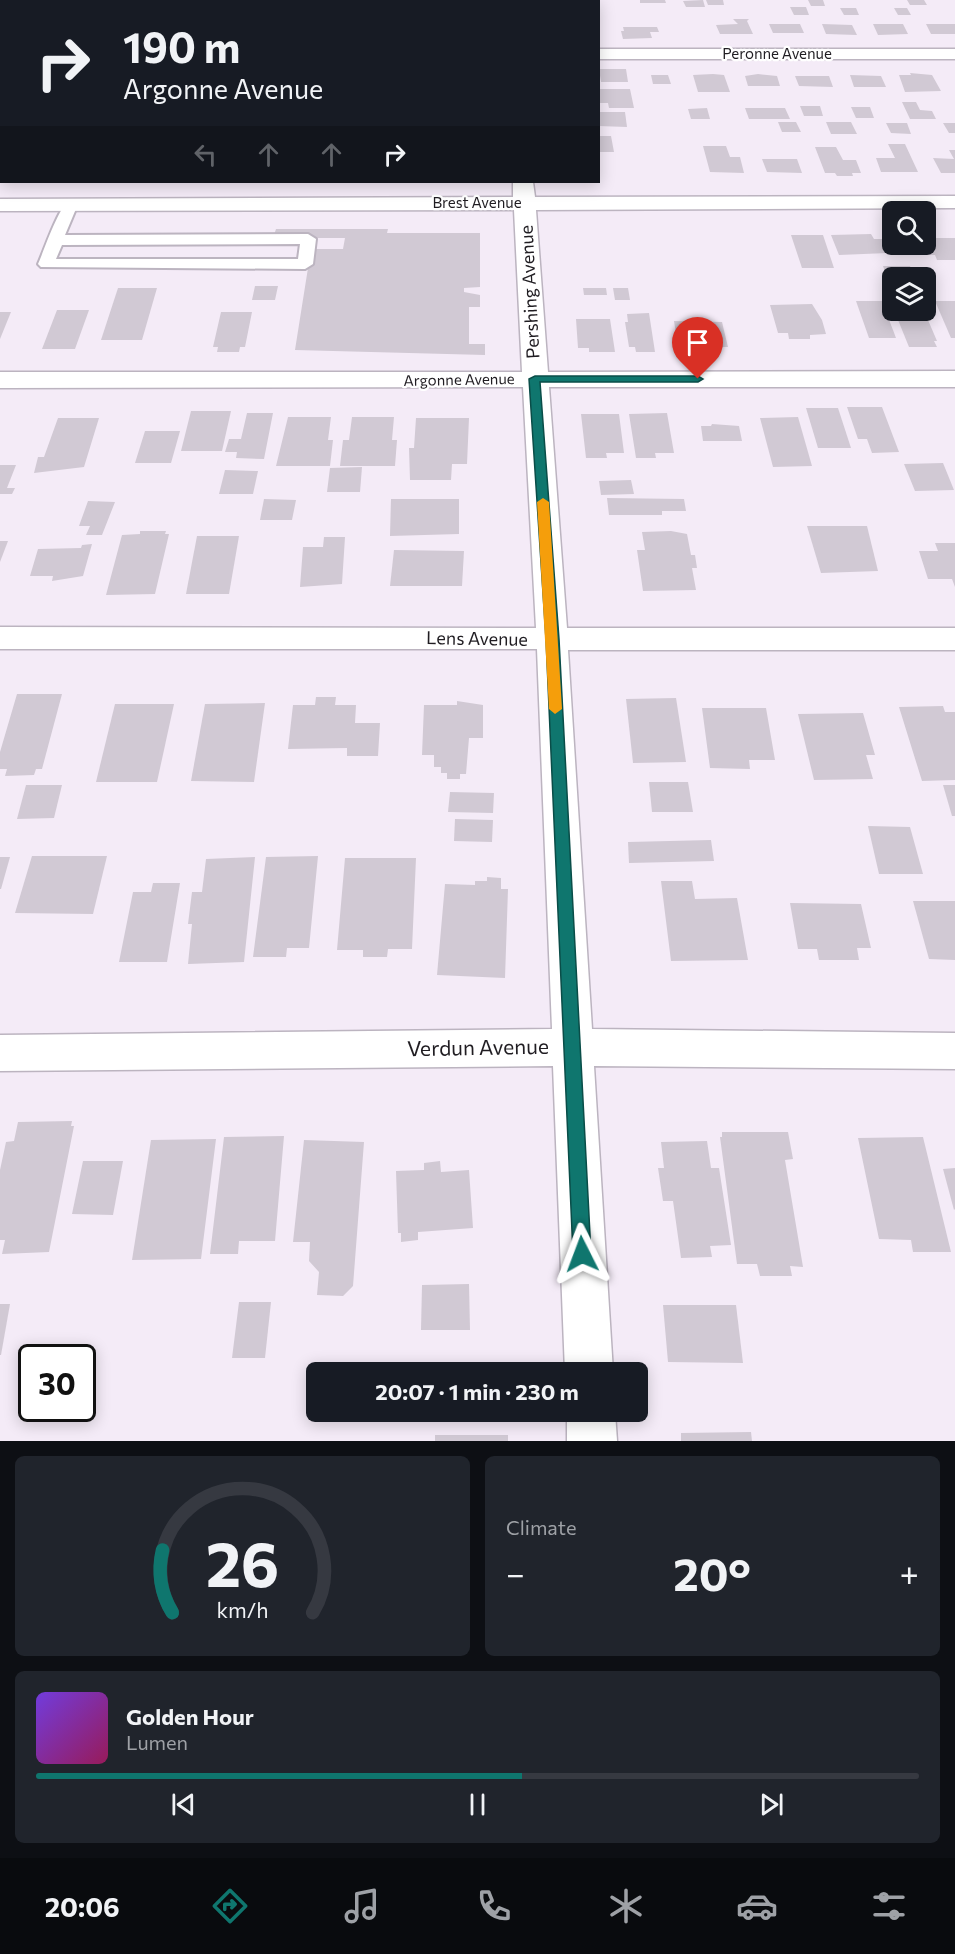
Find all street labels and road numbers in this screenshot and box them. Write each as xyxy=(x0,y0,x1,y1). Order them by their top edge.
street label: Peronne Avenue xyxy=(722,44,832,62)
street label: Brest Avenue xyxy=(432,193,522,211)
street label: Pershing Avenue xyxy=(515,225,543,360)
street label: Argonne Avenue xyxy=(403,369,515,389)
street label: Lens Avenue xyxy=(426,626,528,650)
street label: Verdun Avenue xyxy=(407,1033,549,1060)

